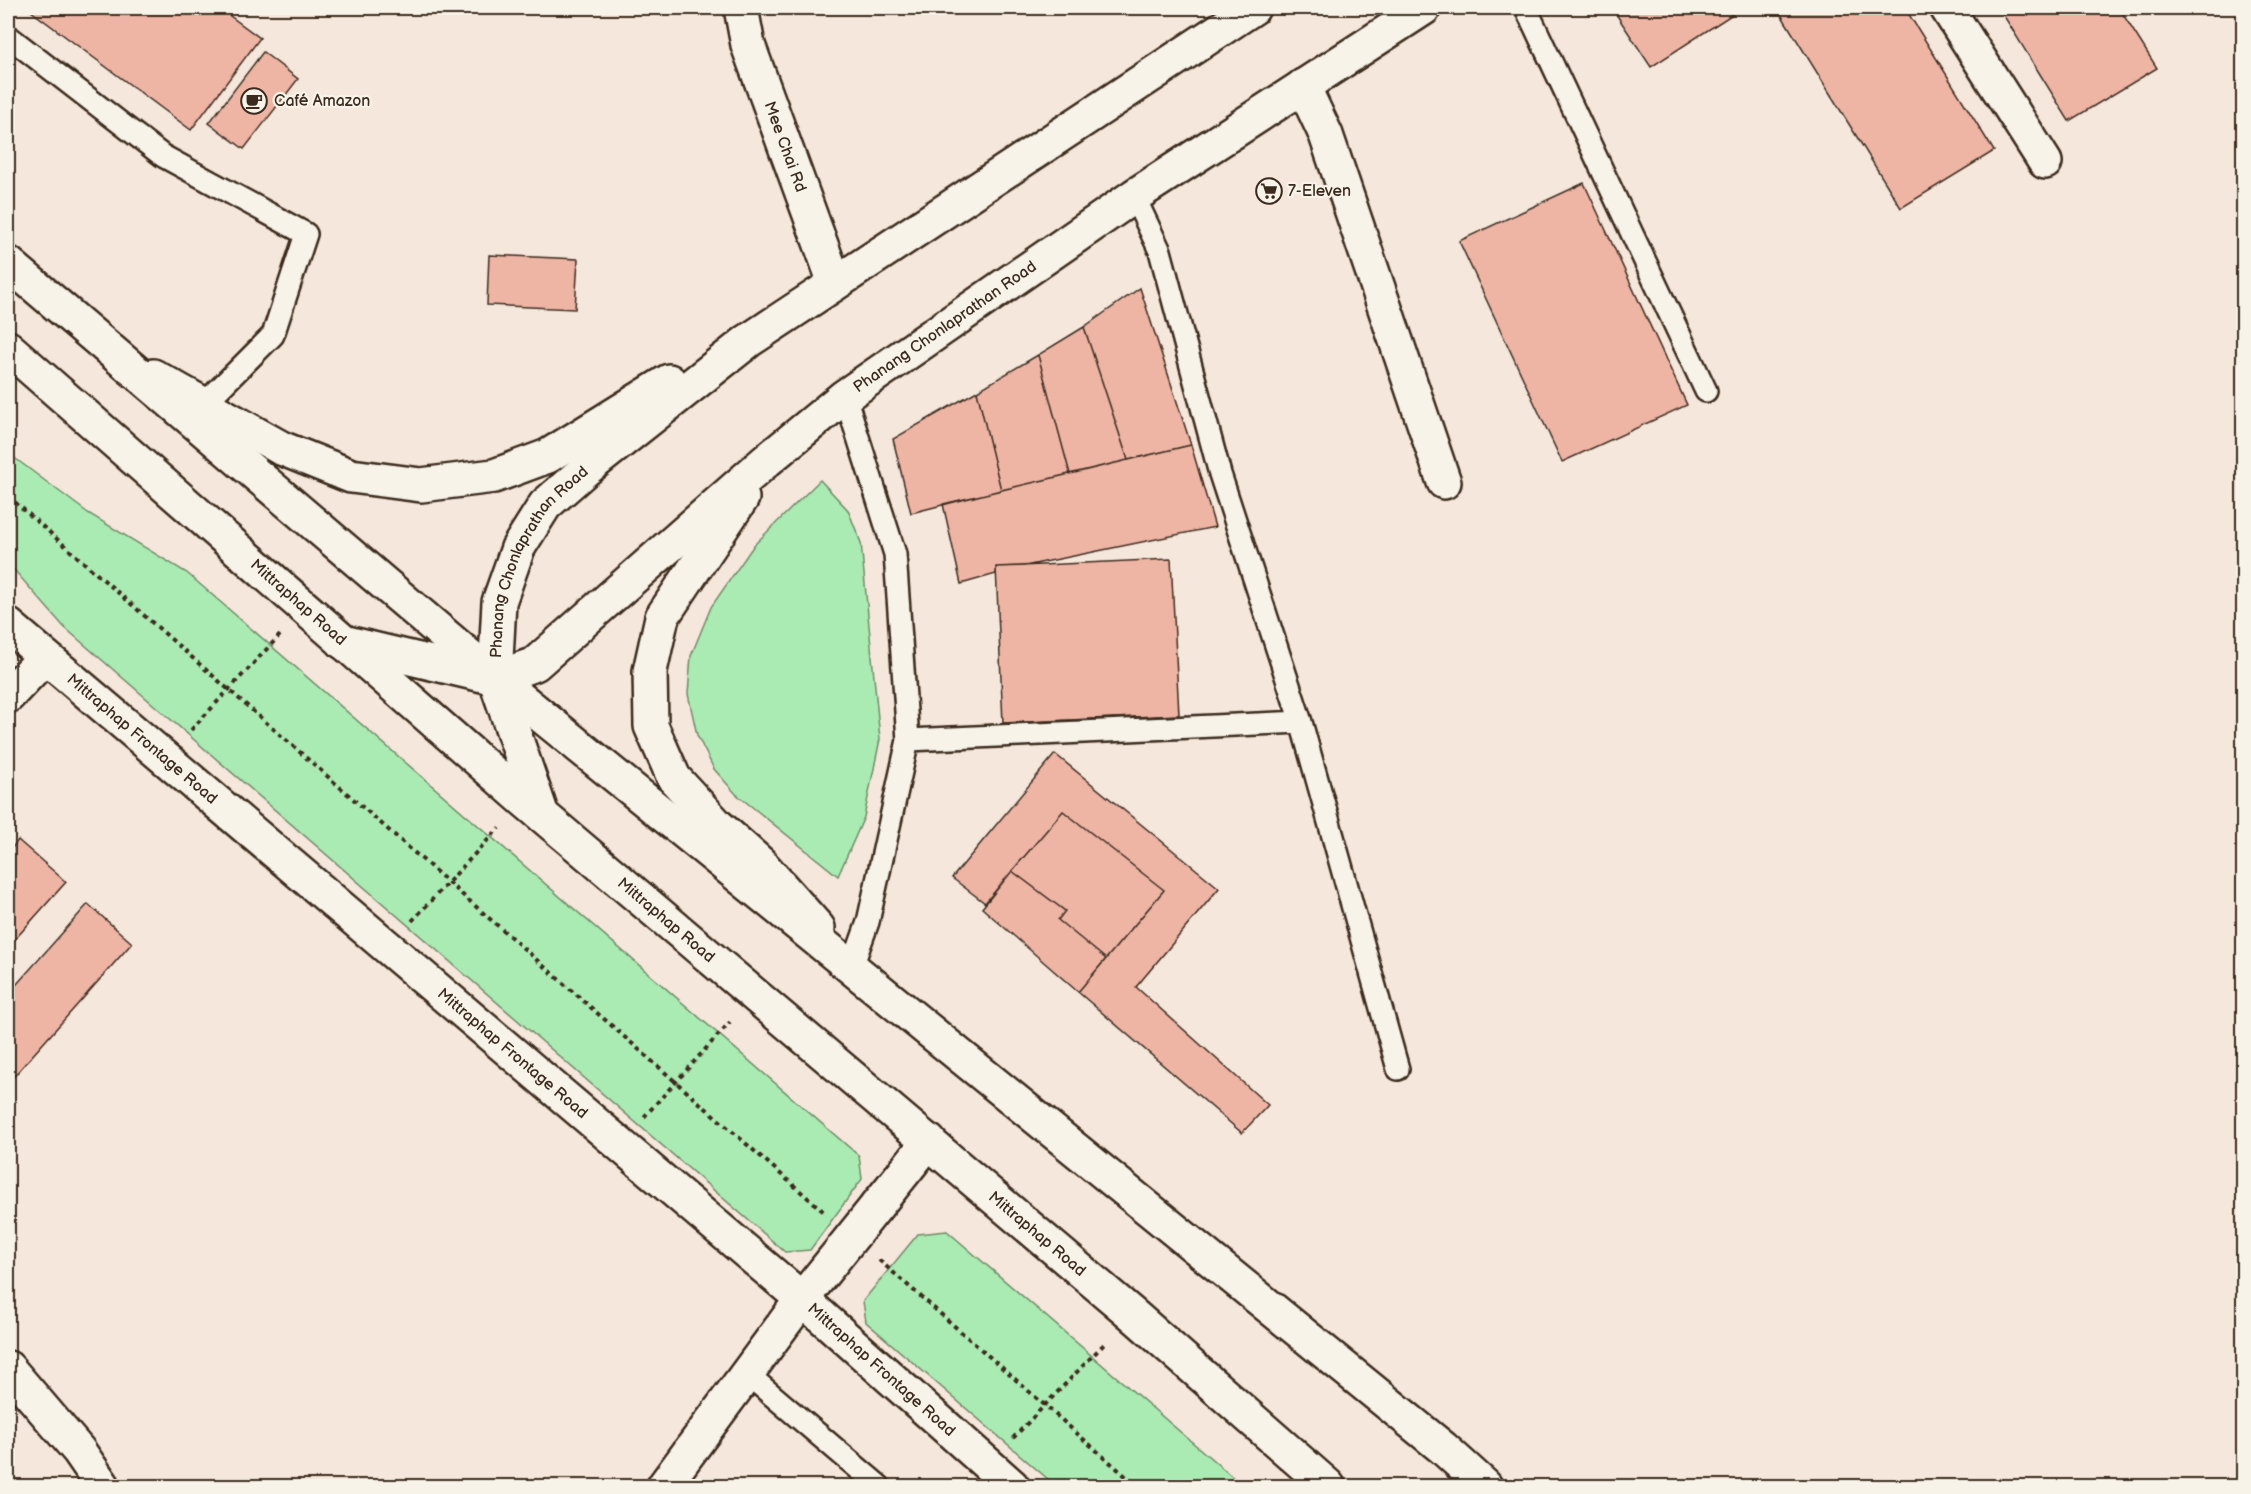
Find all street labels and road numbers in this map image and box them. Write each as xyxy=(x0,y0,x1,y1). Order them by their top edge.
street label: Mee Chai Rd xyxy=(760,99,810,195)
street label: Phanang Chonlaprathan Road xyxy=(850,257,1040,397)
street label: Phanang Chonlaprathan Road xyxy=(487,462,592,659)
street label: Mittraphap Road xyxy=(246,555,350,650)
street label: Mittraphap Frontage Road xyxy=(63,670,221,808)
street label: Mittraphap Road xyxy=(614,874,719,967)
street label: Mittraphap Frontage Road xyxy=(434,984,592,1123)
street label: Mittraphap Road xyxy=(985,1187,1090,1280)
street label: Mittraphap Frontage Road xyxy=(804,1299,959,1441)

